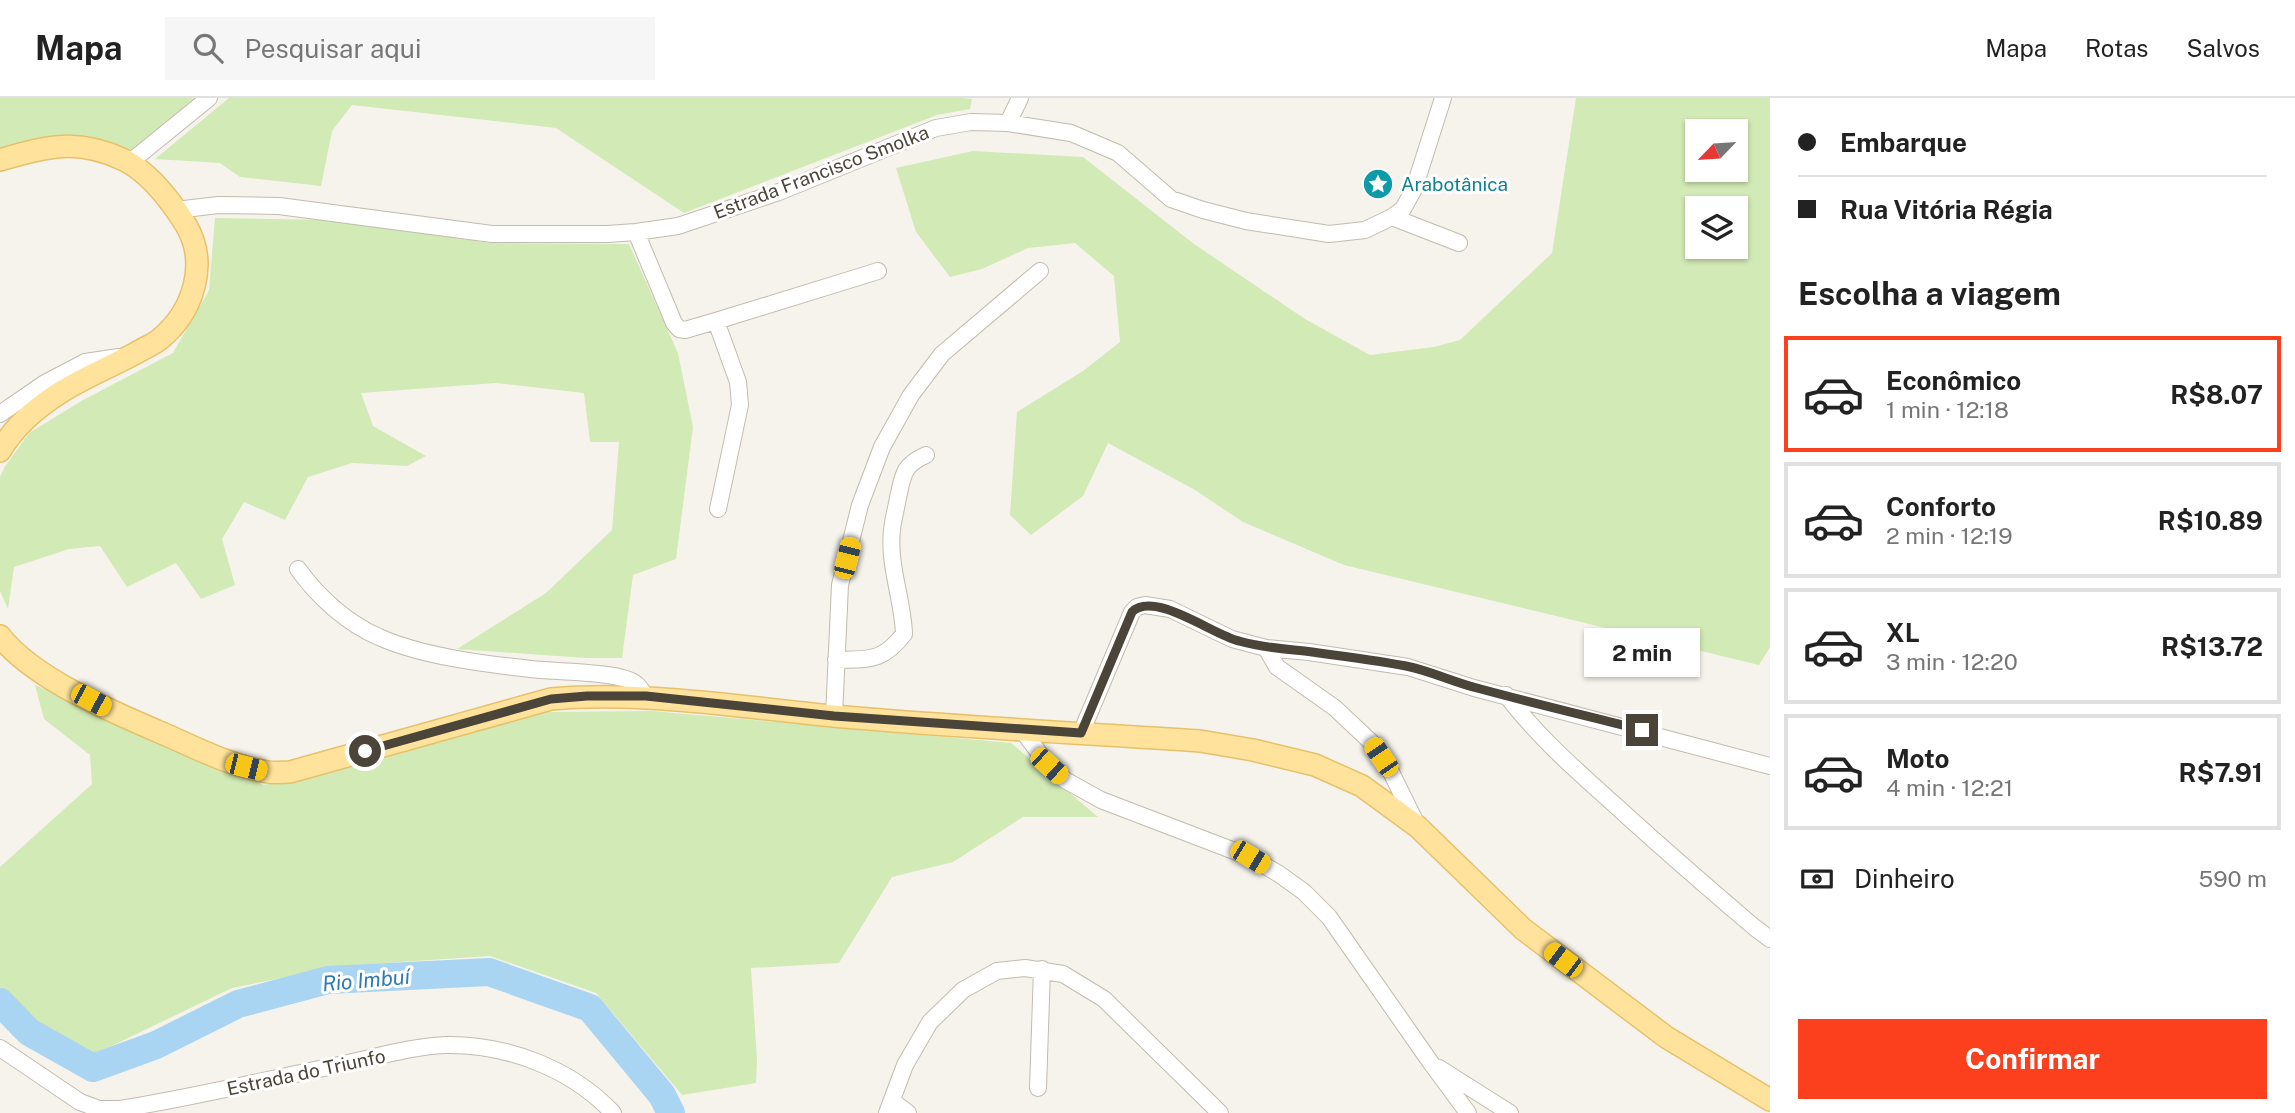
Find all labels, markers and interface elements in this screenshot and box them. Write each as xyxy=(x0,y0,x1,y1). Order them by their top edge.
search box xyxy=(165,17,655,80)
text: Mapa xyxy=(35,29,123,67)
icon: search xyxy=(189,29,227,67)
text: Pesquisar aqui xyxy=(245,33,421,64)
text: Mapa xyxy=(1985,34,2047,62)
text: Rotas xyxy=(2085,34,2148,62)
text: Salvos xyxy=(2186,34,2260,62)
north arrow xyxy=(1685,119,1748,182)
map controls xyxy=(1685,119,1748,259)
street label: Estrada Francisco Smolka xyxy=(710,121,932,223)
text: Embarque xyxy=(1840,127,1967,158)
place icon: Arabotânica xyxy=(1361,167,1395,201)
place label: Arabotânica xyxy=(1401,173,1508,195)
text: Rua Vitória Régia xyxy=(1840,194,2053,225)
button: layers xyxy=(1685,196,1748,259)
text: Escolha a viagem xyxy=(1798,275,2061,312)
icon: car xyxy=(1802,363,1865,426)
text: Econômico xyxy=(1886,365,2021,396)
text: R$8.07 xyxy=(2170,379,2263,410)
text: 1 min · 12:18 xyxy=(1886,396,2009,423)
icon: car xyxy=(1802,489,1865,552)
text: Conforto xyxy=(1886,491,1996,522)
text: R$10.89 xyxy=(2158,505,2263,536)
text: 2 min · 12:19 xyxy=(1886,522,2013,549)
car xyxy=(832,535,863,581)
icon: car xyxy=(1802,615,1865,678)
text: XL xyxy=(1886,617,1920,648)
callout: 2 min xyxy=(1584,628,1700,678)
text: R$13.72 xyxy=(2161,631,2263,662)
text: 2 min xyxy=(1612,639,1672,666)
text: 3 min · 12:20 xyxy=(1886,648,2018,675)
car xyxy=(68,681,115,719)
route end xyxy=(1626,714,1658,746)
car xyxy=(1361,734,1402,780)
route start xyxy=(349,735,381,767)
icon: car xyxy=(1802,741,1865,804)
text: Moto xyxy=(1886,743,1949,774)
car xyxy=(1027,744,1072,788)
car xyxy=(224,752,269,782)
text: R$7.91 xyxy=(2179,757,2263,788)
text: 4 min · 12:21 xyxy=(1886,774,2013,801)
car xyxy=(1227,837,1274,877)
icon: cash xyxy=(1798,860,1836,898)
text: Dinheiro xyxy=(1854,863,1955,894)
text: 590 m xyxy=(2198,865,2267,892)
car xyxy=(1540,939,1587,981)
water label: Rio Imbuí xyxy=(321,964,413,996)
button: Confirmar xyxy=(1798,1019,2267,1099)
street label: Estrada do Triunfo xyxy=(225,1044,387,1100)

